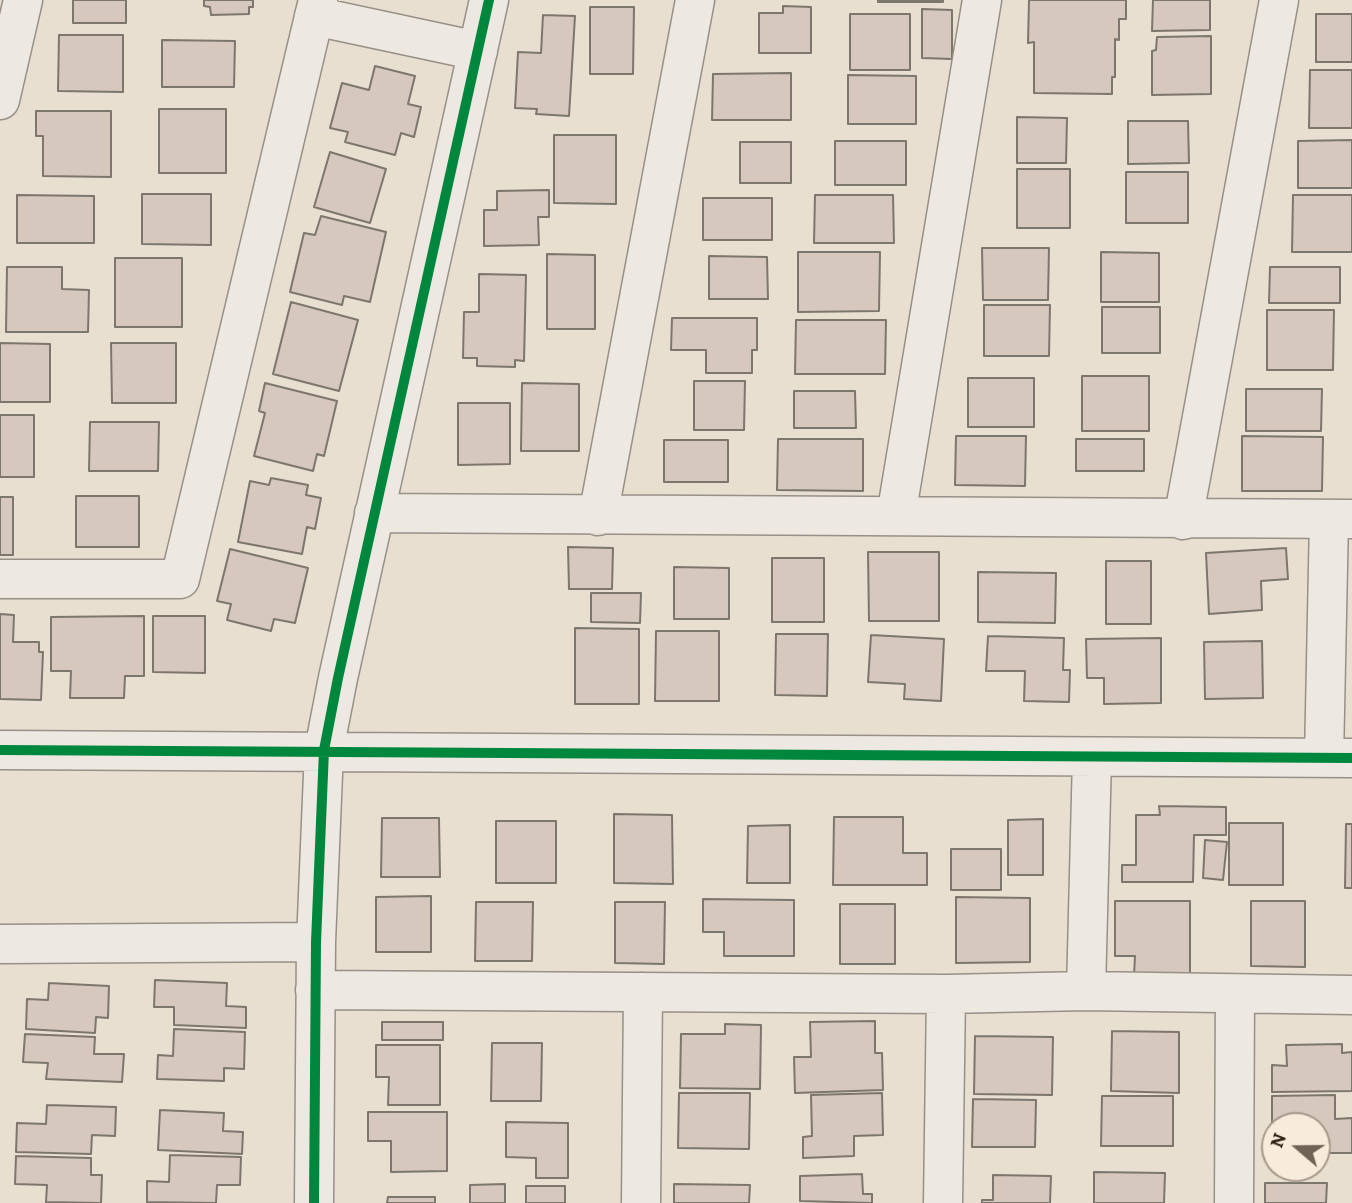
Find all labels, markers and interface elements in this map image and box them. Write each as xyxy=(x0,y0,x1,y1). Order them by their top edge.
north arrow xyxy=(1261,1112,1331,1182)
text: N xyxy=(1264,1130,1293,1151)

